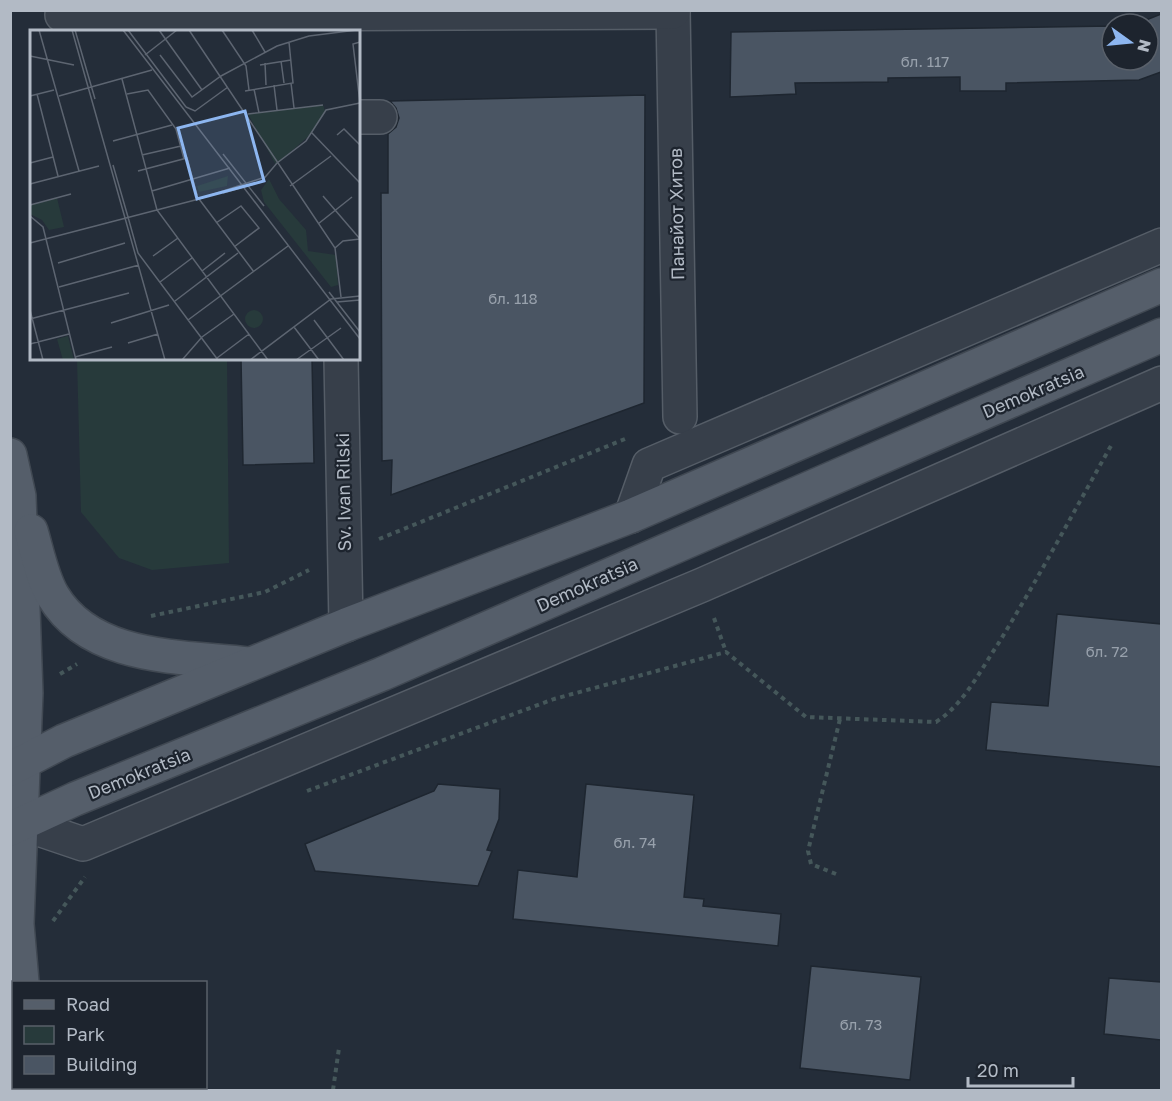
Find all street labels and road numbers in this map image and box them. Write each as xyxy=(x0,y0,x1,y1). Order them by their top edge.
street label: Панайот Хитов xyxy=(664,148,688,280)
street label: Demokratsia xyxy=(979,360,1087,422)
street label: Sv. Ivan Rilski xyxy=(331,433,355,551)
street label: Demokratsia xyxy=(533,552,641,616)
street label: Demokratsia xyxy=(85,742,193,804)

